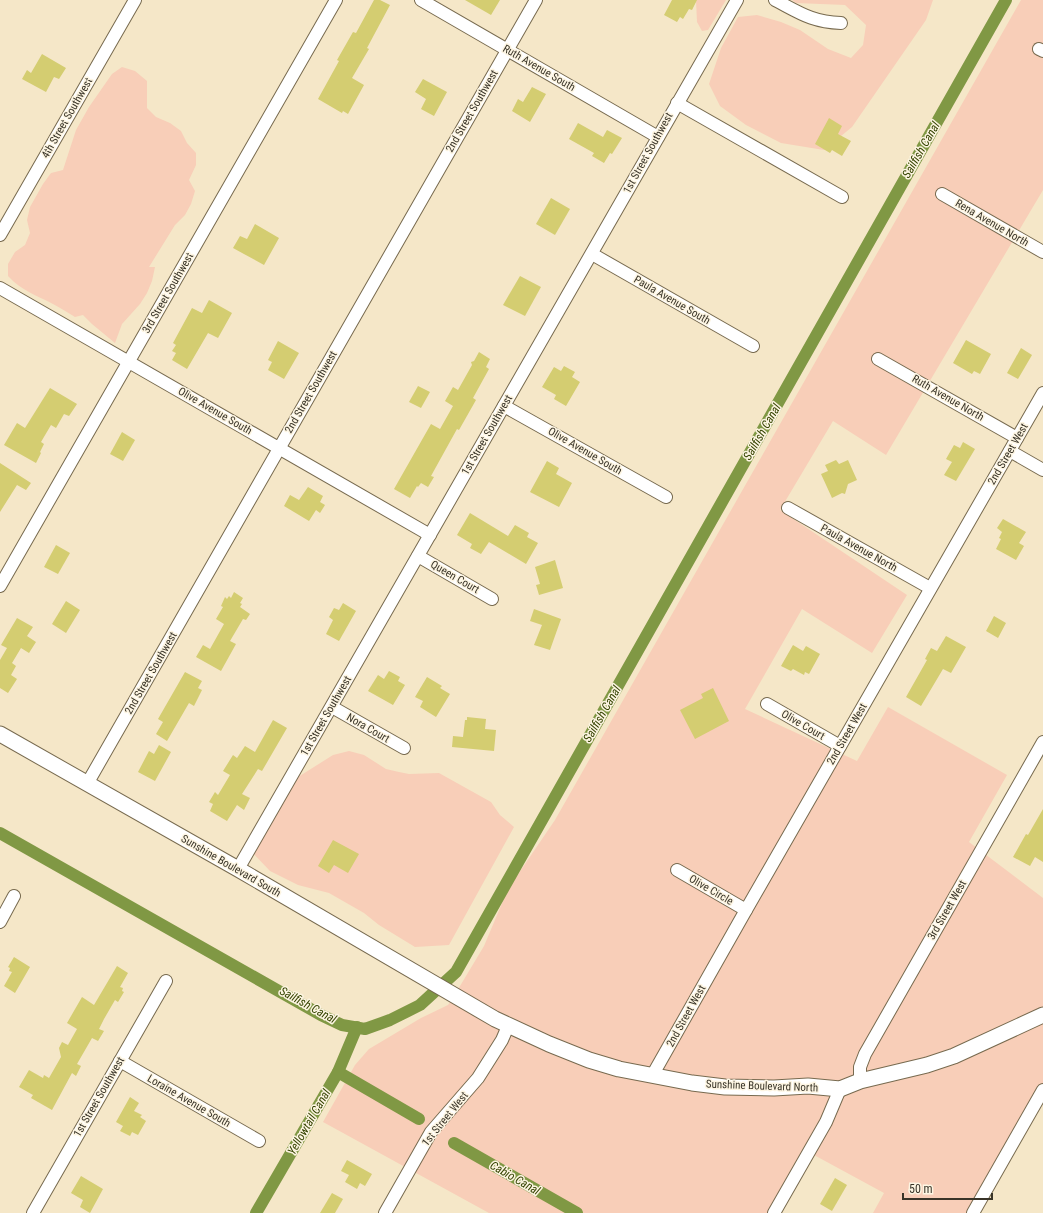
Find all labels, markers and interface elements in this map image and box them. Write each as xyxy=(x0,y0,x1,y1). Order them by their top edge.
street label: Ruth Avenue South xyxy=(500,42,578,94)
street label: 2nd Street Southwest xyxy=(443,68,501,154)
street label: 4th Street Southwest xyxy=(39,76,95,160)
street label: 1st Street Southwest xyxy=(620,110,676,196)
water label: Sailfish Canal xyxy=(899,119,943,181)
street label: Rena Avenue North xyxy=(953,197,1031,249)
street label: 3rd Street Southwest xyxy=(140,250,196,336)
street label: Paula Avenue South xyxy=(631,273,713,327)
street label: 2nd Street Southwest xyxy=(282,349,340,435)
street label: Ruth Avenue North xyxy=(910,372,986,424)
street label: Olive Avenue South xyxy=(176,385,254,437)
street label: 1st Street Southwest xyxy=(459,393,515,477)
water label: Sailfish Canal xyxy=(740,401,784,463)
street label: 2nd Street West xyxy=(985,421,1031,487)
street label: Olive Avenue South xyxy=(546,425,624,477)
street label: Paula Avenue North xyxy=(818,522,900,574)
street label: Queen Court xyxy=(428,558,482,596)
street label: 2nd Street Southwest xyxy=(122,630,180,716)
street label: 1st Street Southwest xyxy=(298,674,354,758)
water label: Sailfish Canal xyxy=(580,683,624,745)
street label: 2nd Street West xyxy=(824,701,870,767)
street label: Olive Court xyxy=(779,707,827,743)
street label: Nora Court xyxy=(344,711,392,745)
street label: Sunshine Boulevard South xyxy=(179,832,283,900)
street label: Olive Circle xyxy=(687,872,735,908)
street label: 3rd Street West xyxy=(925,878,969,942)
street label: 2nd Street West xyxy=(664,983,708,1049)
water label: Sailfish Canal xyxy=(277,984,339,1026)
street label: 1st Street Southwest xyxy=(71,1055,127,1139)
street label: Loraine Avenue South xyxy=(145,1072,233,1130)
street label: Sunshine Boulevard North xyxy=(706,1078,818,1094)
water label: Yellowtail Canal xyxy=(285,1087,333,1157)
street label: 1st Street West xyxy=(419,1089,471,1149)
water label: Cabio Canal xyxy=(488,1158,543,1198)
scale bar xyxy=(903,1175,992,1201)
text: 50 m xyxy=(909,1182,933,1196)

